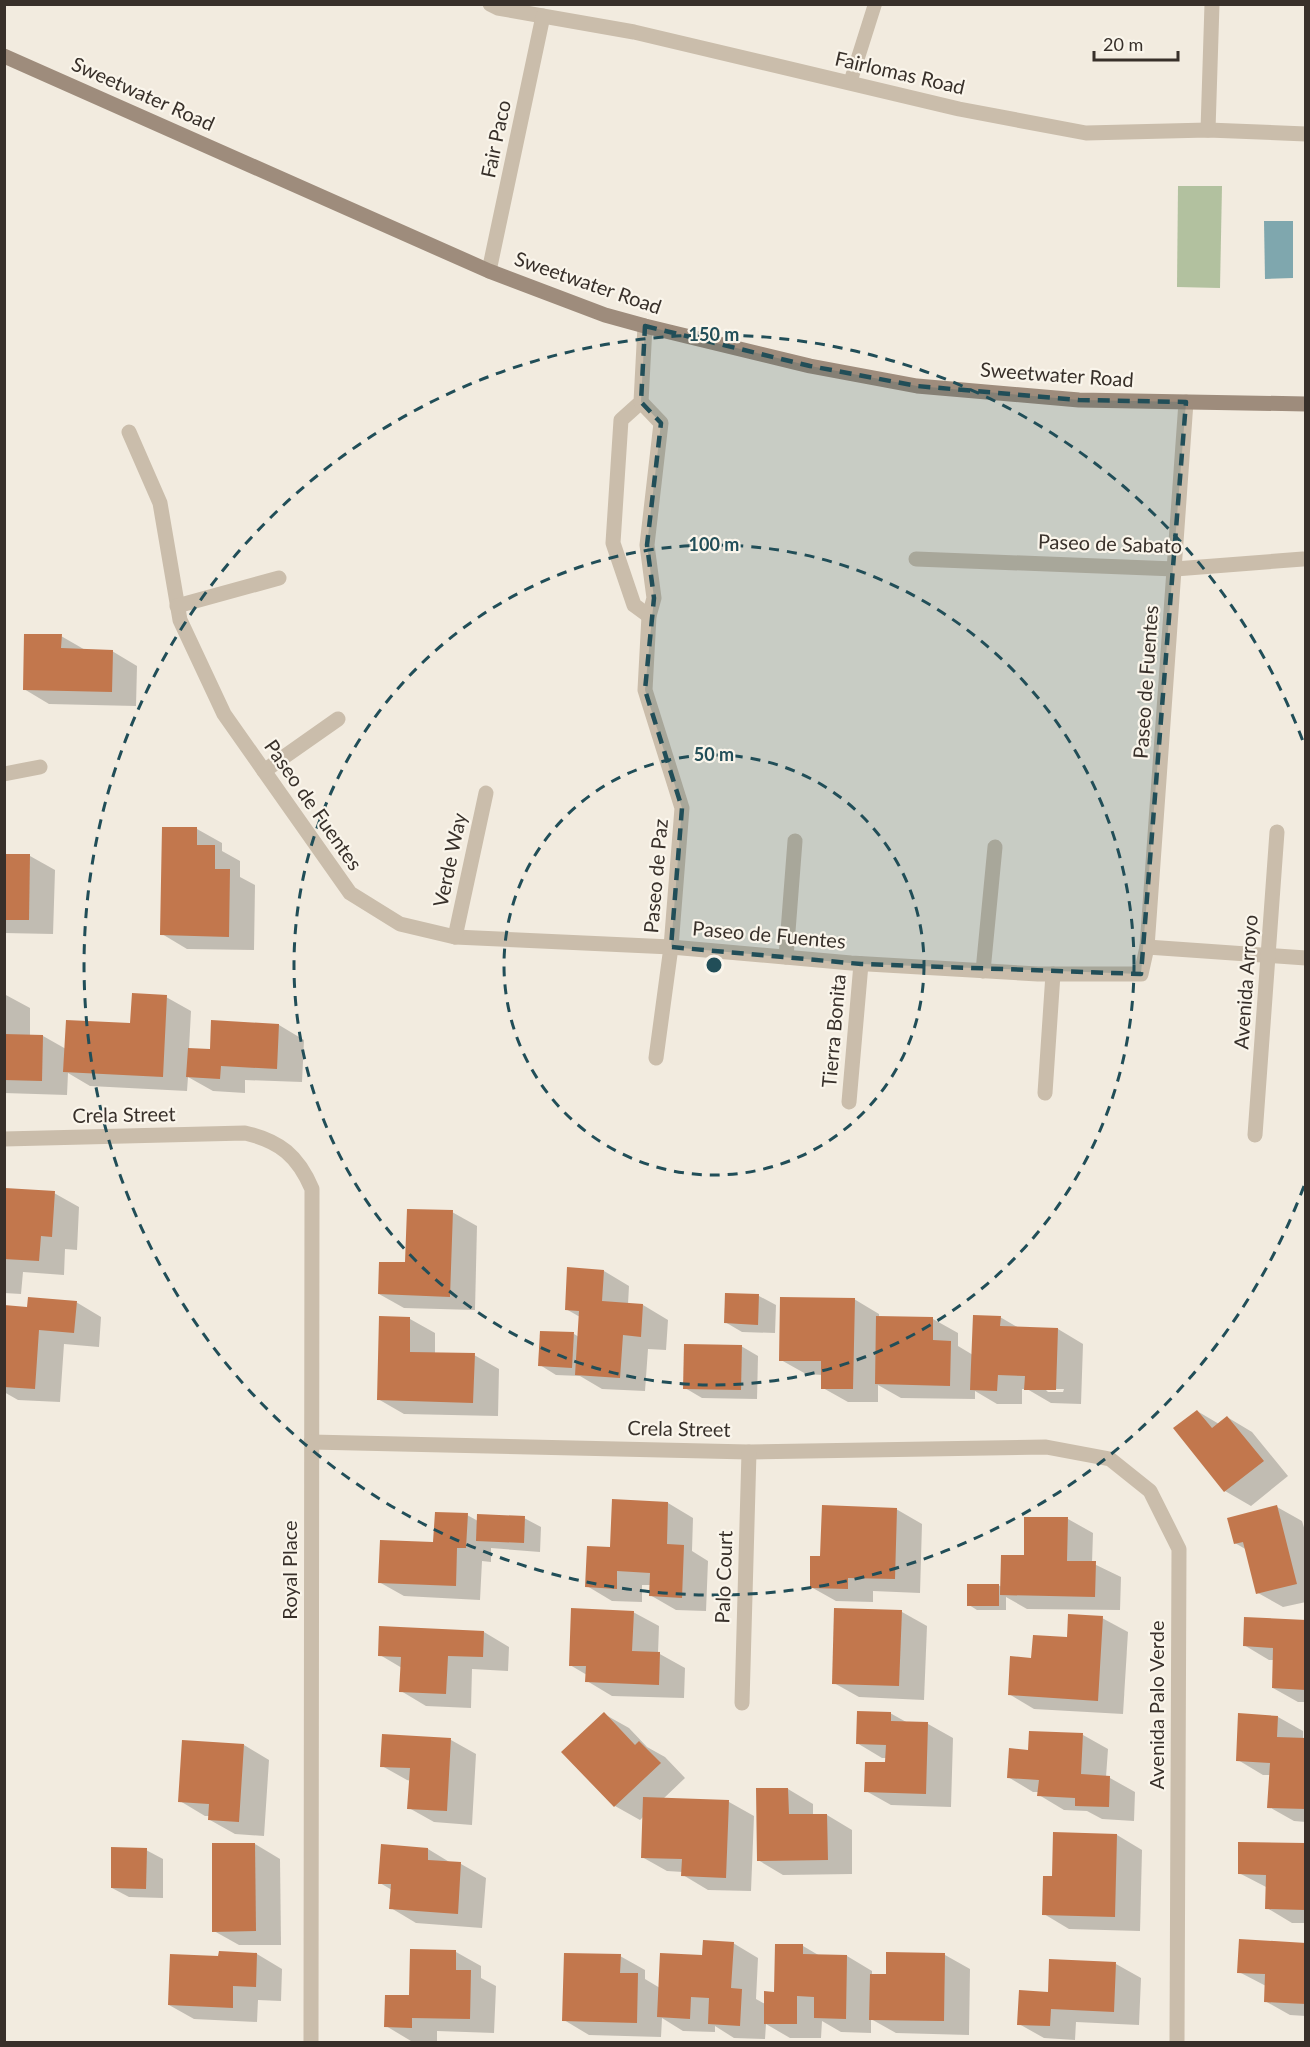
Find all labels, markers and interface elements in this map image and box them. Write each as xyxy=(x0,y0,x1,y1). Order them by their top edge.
scale bar xyxy=(1094,24,1178,62)
text: 20 m xyxy=(1103,33,1143,55)
street label: Fairlomas Road xyxy=(833,45,967,99)
street label: Sweetwater Road xyxy=(68,51,219,135)
street label: Fair Paco xyxy=(475,98,515,180)
street label: Sweetwater Road xyxy=(512,246,665,318)
text: 150 m xyxy=(689,323,739,345)
street label: Sweetwater Road xyxy=(980,357,1135,391)
street label: Paseo de Sabato xyxy=(1038,528,1183,558)
text: 100 m xyxy=(689,533,739,555)
street label: Paseo de Fuentes xyxy=(1128,604,1162,759)
street label: Paseo de Fuentes xyxy=(260,735,368,874)
text: 50 m xyxy=(694,743,734,765)
street label: Verde Way xyxy=(427,810,471,909)
street label: Paseo de Paz xyxy=(638,818,672,934)
street label: Avenida Arroyo xyxy=(1228,914,1262,1050)
street label: Paseo de Fuentes xyxy=(691,915,847,953)
centre of rings xyxy=(704,955,724,975)
street label: Tierra Bonita xyxy=(816,973,850,1089)
street label: Crela Street xyxy=(72,1101,176,1127)
street label: Crela Street xyxy=(627,1415,731,1441)
street label: Royal Place xyxy=(277,1520,301,1620)
street label: Palo Court xyxy=(709,1530,737,1624)
street label: Avenida Palo Verde xyxy=(1144,1621,1168,1789)

